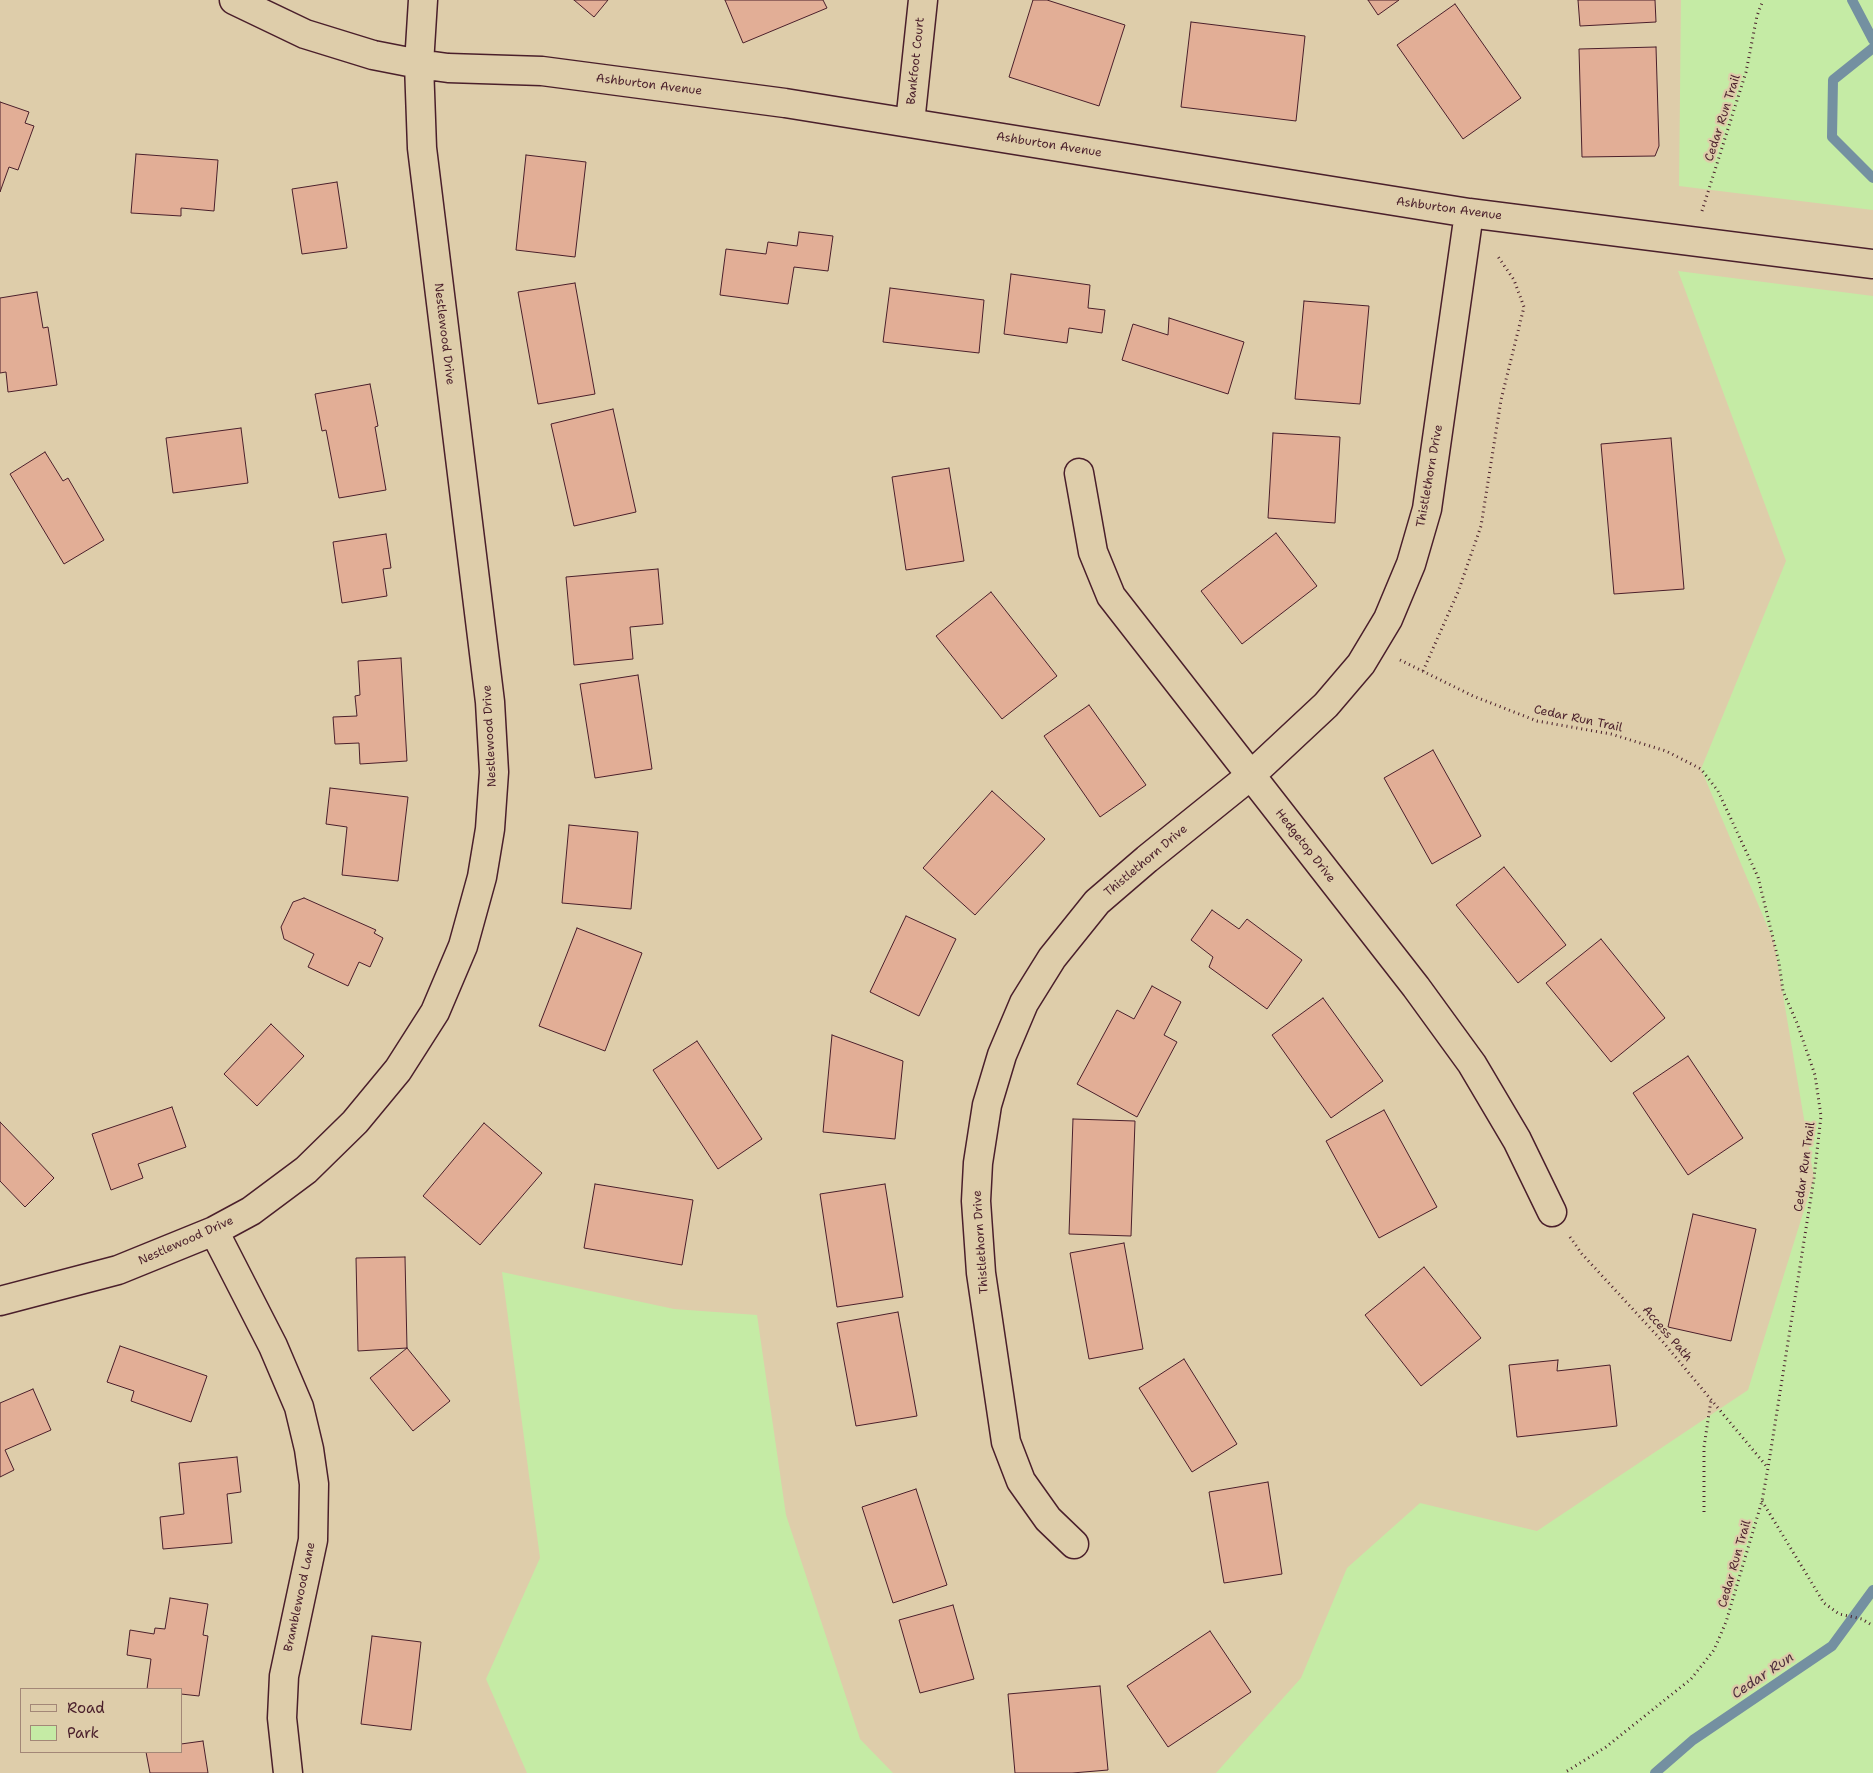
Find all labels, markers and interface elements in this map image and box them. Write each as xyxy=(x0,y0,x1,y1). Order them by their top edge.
street label: Bankfoot Court xyxy=(904,17,928,105)
street label: Ashburton Avenue xyxy=(595,71,703,99)
street label: Cedar Run Trail xyxy=(1702,73,1744,163)
street label: Ashburton Avenue xyxy=(995,130,1103,160)
street label: Ashburton Avenue xyxy=(1395,194,1503,224)
street label: Nestlewood Drive xyxy=(431,282,457,386)
street label: Thistlethorn Drive xyxy=(1414,424,1446,528)
street label: Nestlewood Drive xyxy=(480,684,500,788)
street label: Cedar Run Trail xyxy=(1532,703,1624,735)
street label: Hedgetop Drive xyxy=(1272,806,1338,886)
street label: Thistlethorn Drive xyxy=(1102,822,1190,900)
street label: Cedar Run Trail xyxy=(1792,1121,1818,1213)
street label: Thistlethorn Drive xyxy=(970,1190,992,1294)
street label: Nestlewood Drive xyxy=(136,1214,236,1268)
street label: Access Path xyxy=(1639,1303,1695,1365)
street label: Cedar Run Trail xyxy=(1716,1519,1754,1609)
street label: Bramblewood Lane xyxy=(281,1541,319,1653)
water label: Cedar Run xyxy=(1729,1649,1797,1703)
legend xyxy=(20,1688,182,1753)
text: Road xyxy=(67,1698,105,1718)
text: Park xyxy=(67,1723,99,1743)

